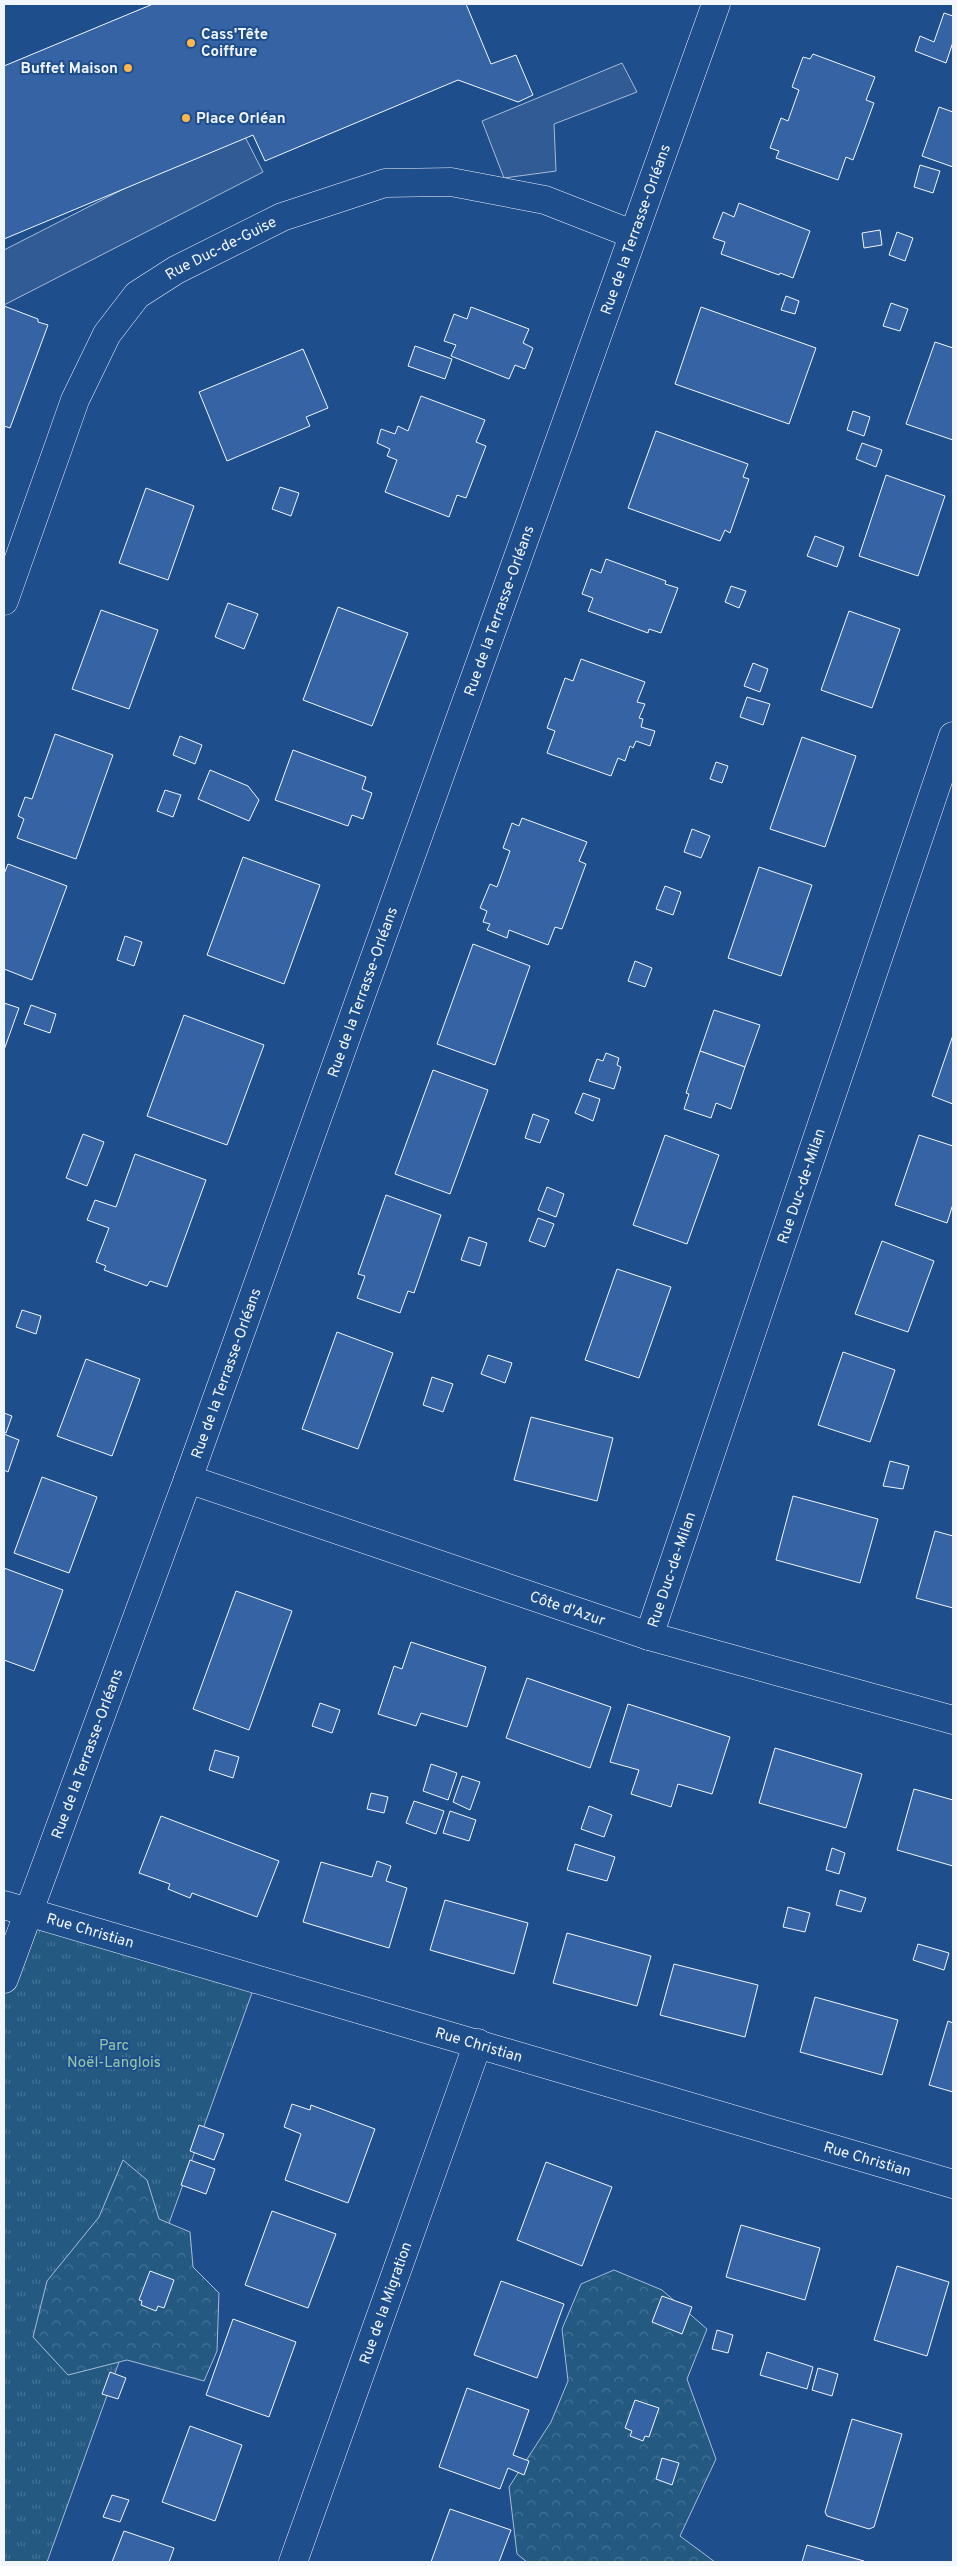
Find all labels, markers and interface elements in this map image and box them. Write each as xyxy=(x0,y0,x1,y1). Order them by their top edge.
place label: Cass'Tête Coiffure xyxy=(201,26,268,62)
marker: Cass'Tête Coiffure xyxy=(185,37,197,49)
place label: Buffet Maison xyxy=(21,60,118,79)
marker: Buffet Maison xyxy=(122,62,134,74)
place label: Place Orléan xyxy=(196,110,286,129)
marker: Place Orléan xyxy=(180,112,192,124)
street label: Rue de la Terrasse-Orléans xyxy=(597,142,676,318)
street label: Rue Duc-de-Guise xyxy=(162,213,280,285)
street label: Rue de la Terrasse-Orléans xyxy=(461,523,539,699)
street label: Rue de la Terrasse-Orléans xyxy=(324,905,403,1080)
street label: Rue Duc-de-Milan xyxy=(774,1126,831,1247)
street label: Rue de la Terrasse-Orléans xyxy=(188,1286,267,1462)
street label: Rue Duc-de-Milan xyxy=(645,1510,701,1630)
street label: Côte d'Azur xyxy=(527,1588,608,1631)
street label: Rue de la Terrasse-Orléans xyxy=(48,1667,128,1842)
street label: Rue Christian xyxy=(44,1910,136,1954)
street label: Rue Christian xyxy=(432,2024,524,2068)
park label: Parc Noël-Langlois xyxy=(67,2037,161,2073)
street label: Rue Christian xyxy=(821,2138,913,2182)
street label: Rue de la Migration xyxy=(356,2240,417,2367)

